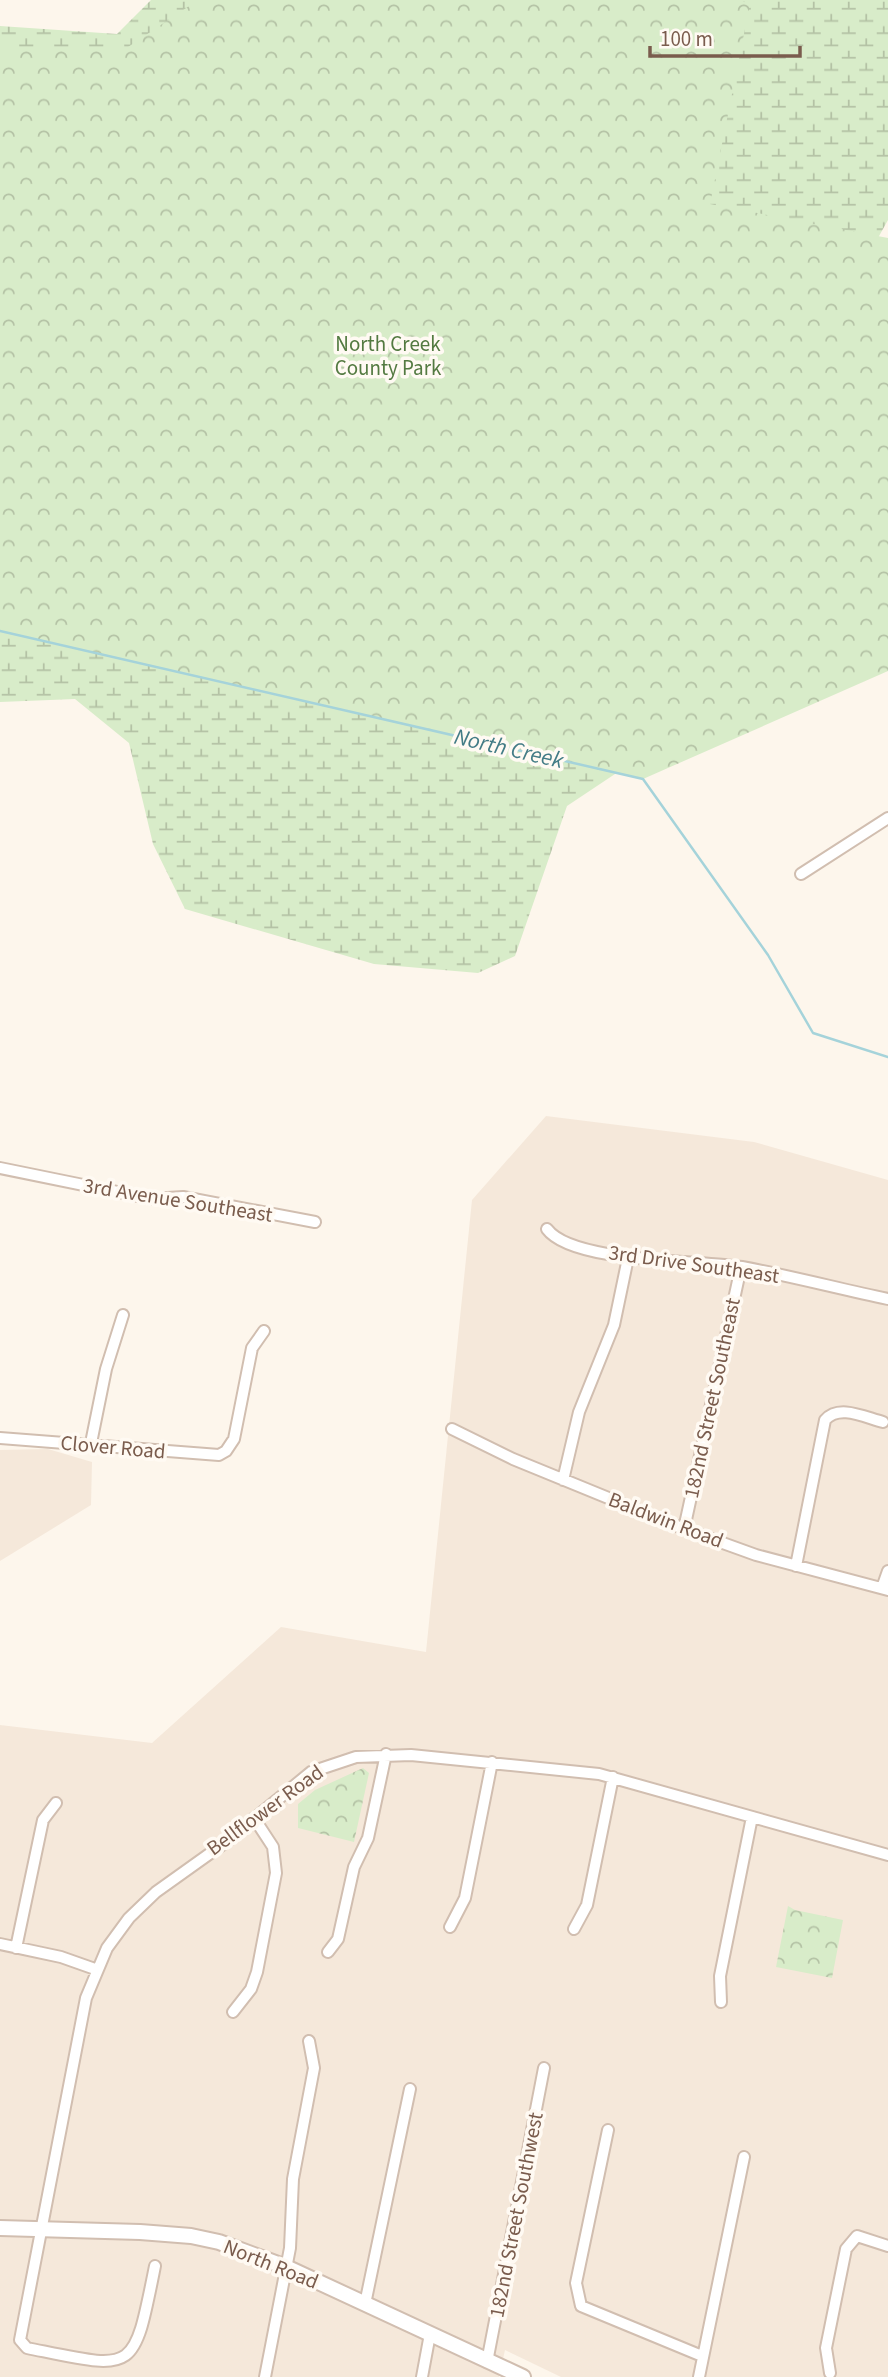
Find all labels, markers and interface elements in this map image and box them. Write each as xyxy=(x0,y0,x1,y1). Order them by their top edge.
scale bar xyxy=(650,14,800,58)
text: 100 m xyxy=(660,24,713,54)
park label: North Creek County Park xyxy=(335,329,442,383)
water label: North Creek xyxy=(451,720,568,777)
street label: 3rd Avenue Southeast xyxy=(81,1170,275,1230)
street label: 3rd Drive Southeast xyxy=(607,1237,781,1291)
street label: 182nd Street Southeast xyxy=(676,1295,748,1501)
street label: Clover Road xyxy=(59,1427,167,1467)
street label: Baldwin Road xyxy=(604,1484,728,1556)
street label: Bellflower Road xyxy=(200,1757,330,1863)
street label: 182nd Street Southwest xyxy=(481,2110,551,2320)
street label: North Road xyxy=(219,2231,323,2297)

